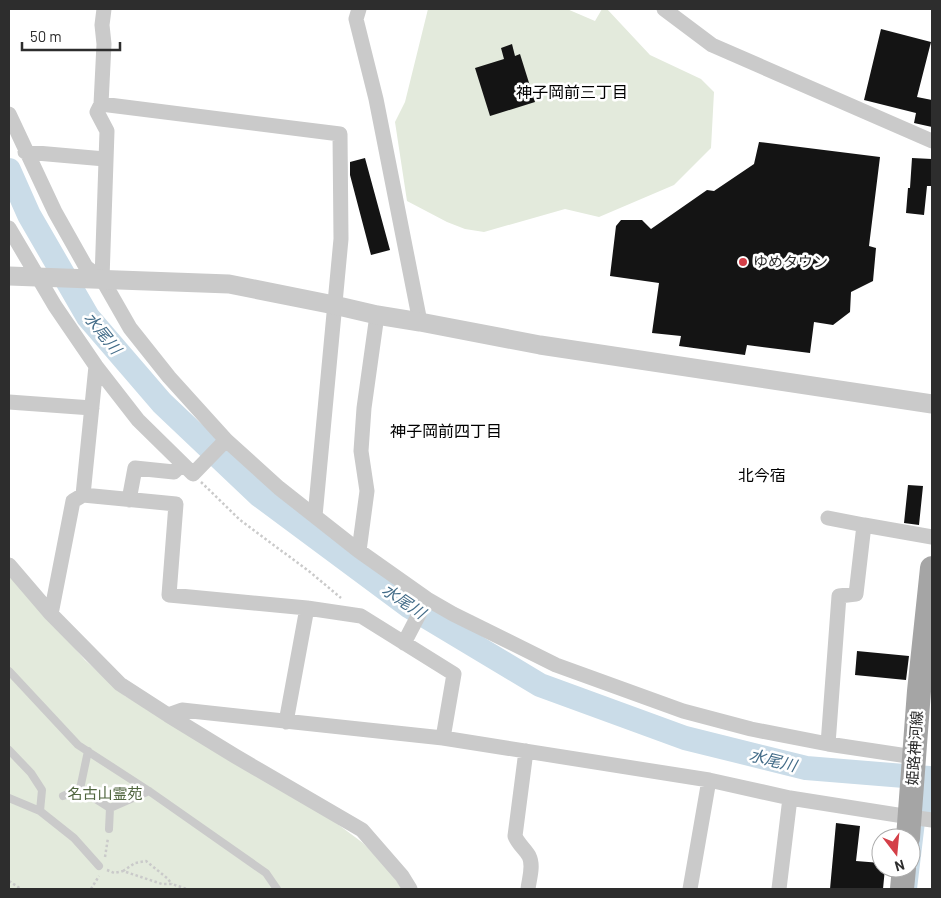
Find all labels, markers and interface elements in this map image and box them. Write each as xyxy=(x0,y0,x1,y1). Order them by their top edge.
scale bar xyxy=(22,20,120,52)
text: 50 m xyxy=(30,27,62,45)
district label: 神子岡前三丁目 xyxy=(516,82,628,101)
place label: ゆめタウン xyxy=(753,252,828,270)
marker: ゆめタウン xyxy=(737,256,749,268)
water label: 水尾川 xyxy=(81,308,127,359)
district label: 神子岡前四丁目 xyxy=(390,421,502,440)
district label: 北今宿 xyxy=(738,465,786,484)
water label: 水尾川 xyxy=(379,579,431,623)
street label: 姫路神河線 xyxy=(902,710,926,786)
water label: 水尾川 xyxy=(748,744,801,775)
park label: 名古山霊苑 xyxy=(67,784,143,802)
north arrow xyxy=(871,828,921,878)
text: N xyxy=(893,857,907,875)

